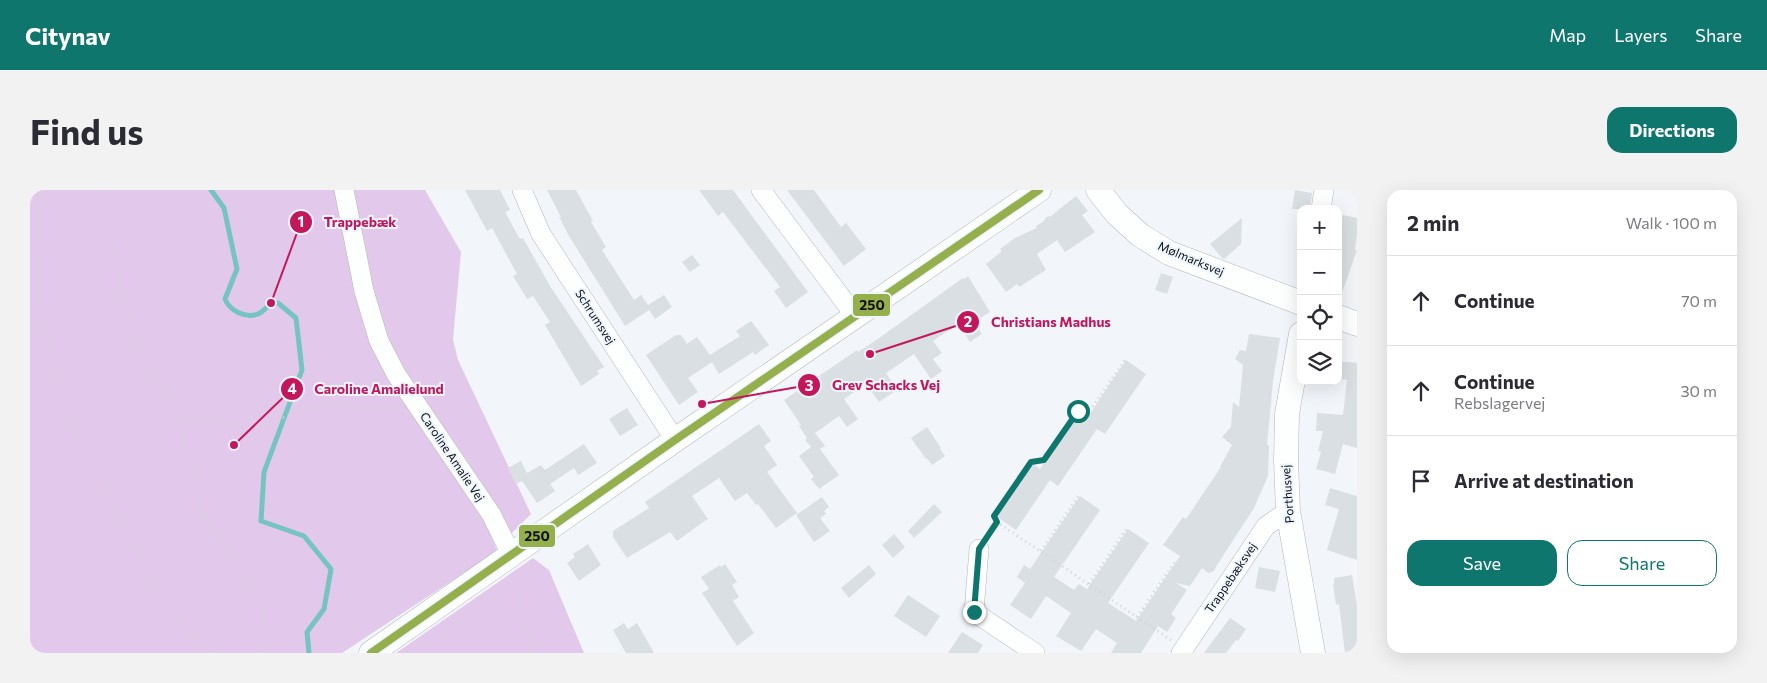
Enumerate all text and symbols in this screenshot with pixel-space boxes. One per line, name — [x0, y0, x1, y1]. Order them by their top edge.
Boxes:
text: Citynav — [25, 21, 111, 50]
text: Map — [1549, 24, 1586, 46]
text: Layers — [1614, 24, 1667, 46]
text: Share — [1695, 24, 1742, 46]
button: Directions — [1607, 107, 1737, 153]
text: Find us — [30, 109, 144, 152]
map controls — [1297, 205, 1342, 385]
button: + — [1297, 205, 1342, 250]
callout: Trappebæk — [288, 207, 406, 236]
text: 2 min — [1407, 210, 1459, 235]
text: 1 — [298, 212, 304, 230]
text: Trappebæk — [324, 213, 396, 230]
text: Walk · 100 m — [1626, 213, 1717, 232]
street label: Mølmarksvej — [1156, 238, 1227, 278]
button: − — [1297, 250, 1342, 295]
street label: Schrumsvej — [573, 286, 619, 346]
icon: ahead — [1407, 287, 1435, 315]
text: Continue — [1454, 289, 1534, 312]
text: 70 m — [1681, 291, 1717, 310]
line badge: 250 — [852, 293, 891, 317]
button: locate — [1297, 295, 1342, 340]
text: 250 — [859, 296, 885, 313]
callout: Christians Madhus — [956, 307, 1121, 336]
text: 2 — [964, 312, 972, 330]
text: Christians Madhus — [991, 313, 1111, 330]
button: layers — [1297, 340, 1342, 385]
text: Continue — [1454, 370, 1534, 393]
callout: Grev Schacks Vej — [797, 371, 950, 400]
callout: Caroline Amalielund — [279, 375, 454, 404]
text: 3 — [805, 376, 814, 394]
text: Grev Schacks Vej — [832, 376, 940, 393]
icon: ahead — [1407, 377, 1435, 405]
text: 4 — [287, 379, 297, 397]
text: Caroline Amalielund — [314, 380, 444, 397]
text: 30 m — [1680, 381, 1717, 400]
text: Rebslagervej — [1454, 393, 1545, 412]
route start — [1067, 400, 1090, 423]
street label: Caroline Amalie Vej — [418, 409, 488, 504]
street label: Porthusvej — [1278, 464, 1296, 524]
icon: arrive — [1407, 467, 1435, 495]
text: Arrive at destination — [1454, 469, 1634, 492]
line badge: 250 — [518, 524, 556, 548]
text: 250 — [524, 527, 550, 544]
street label: Trappebæksvej — [1201, 539, 1259, 615]
button: Save — [1407, 540, 1557, 586]
button: Share — [1567, 540, 1717, 586]
route end — [963, 601, 986, 624]

